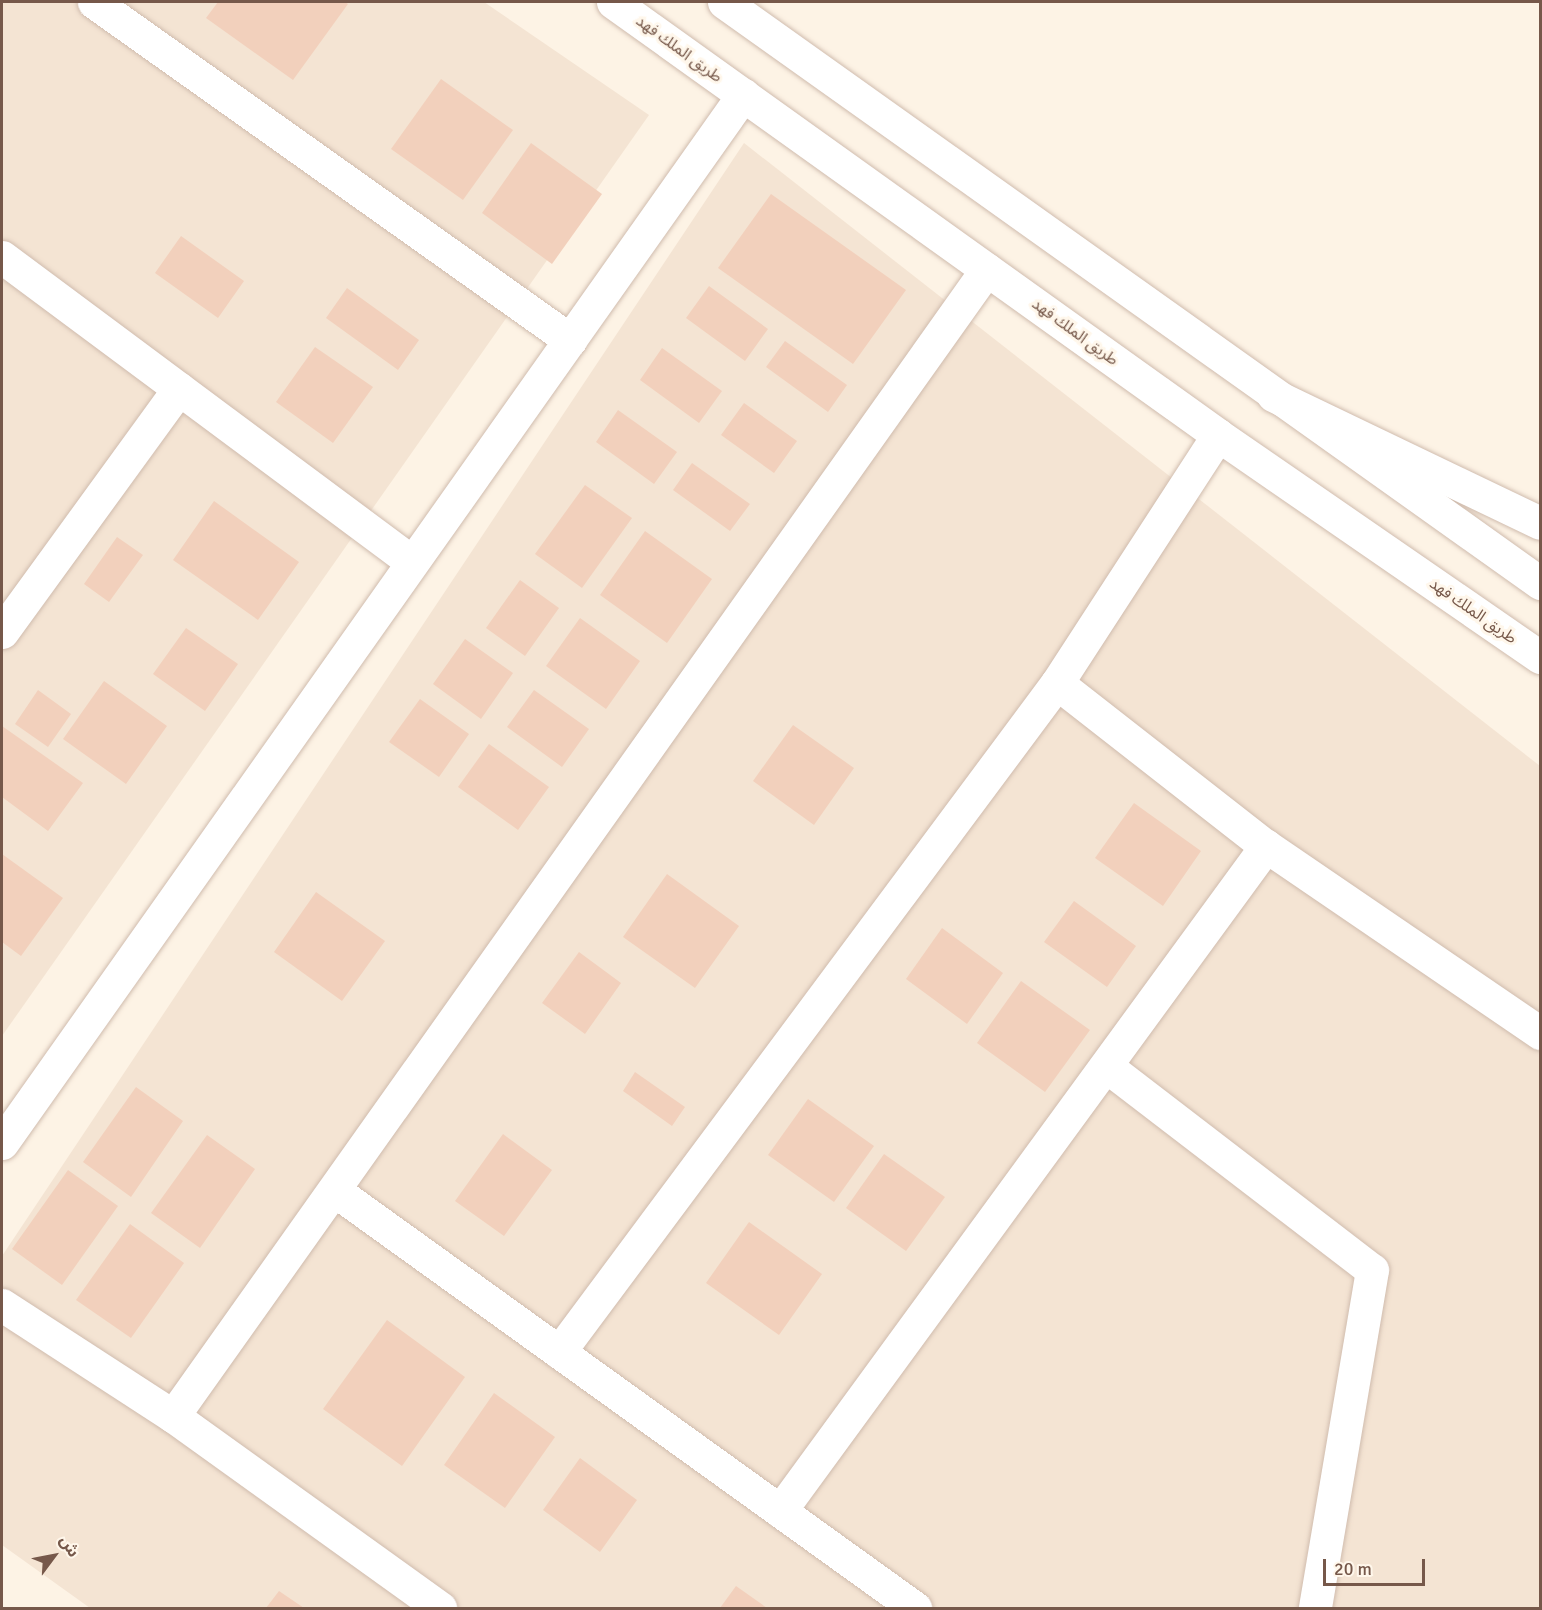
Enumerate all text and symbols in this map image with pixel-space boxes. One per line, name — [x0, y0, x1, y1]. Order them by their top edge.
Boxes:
street label: طريق الملك فهد — [632, 11, 726, 87]
street label: طريق الملك فهد — [1028, 294, 1122, 370]
street label: طريق الملك فهد — [1426, 574, 1520, 648]
north arrow — [24, 1526, 84, 1586]
text: ش — [55, 1532, 84, 1561]
scale bar — [1326, 1547, 1428, 1585]
text: 20 m — [1334, 1558, 1372, 1580]

